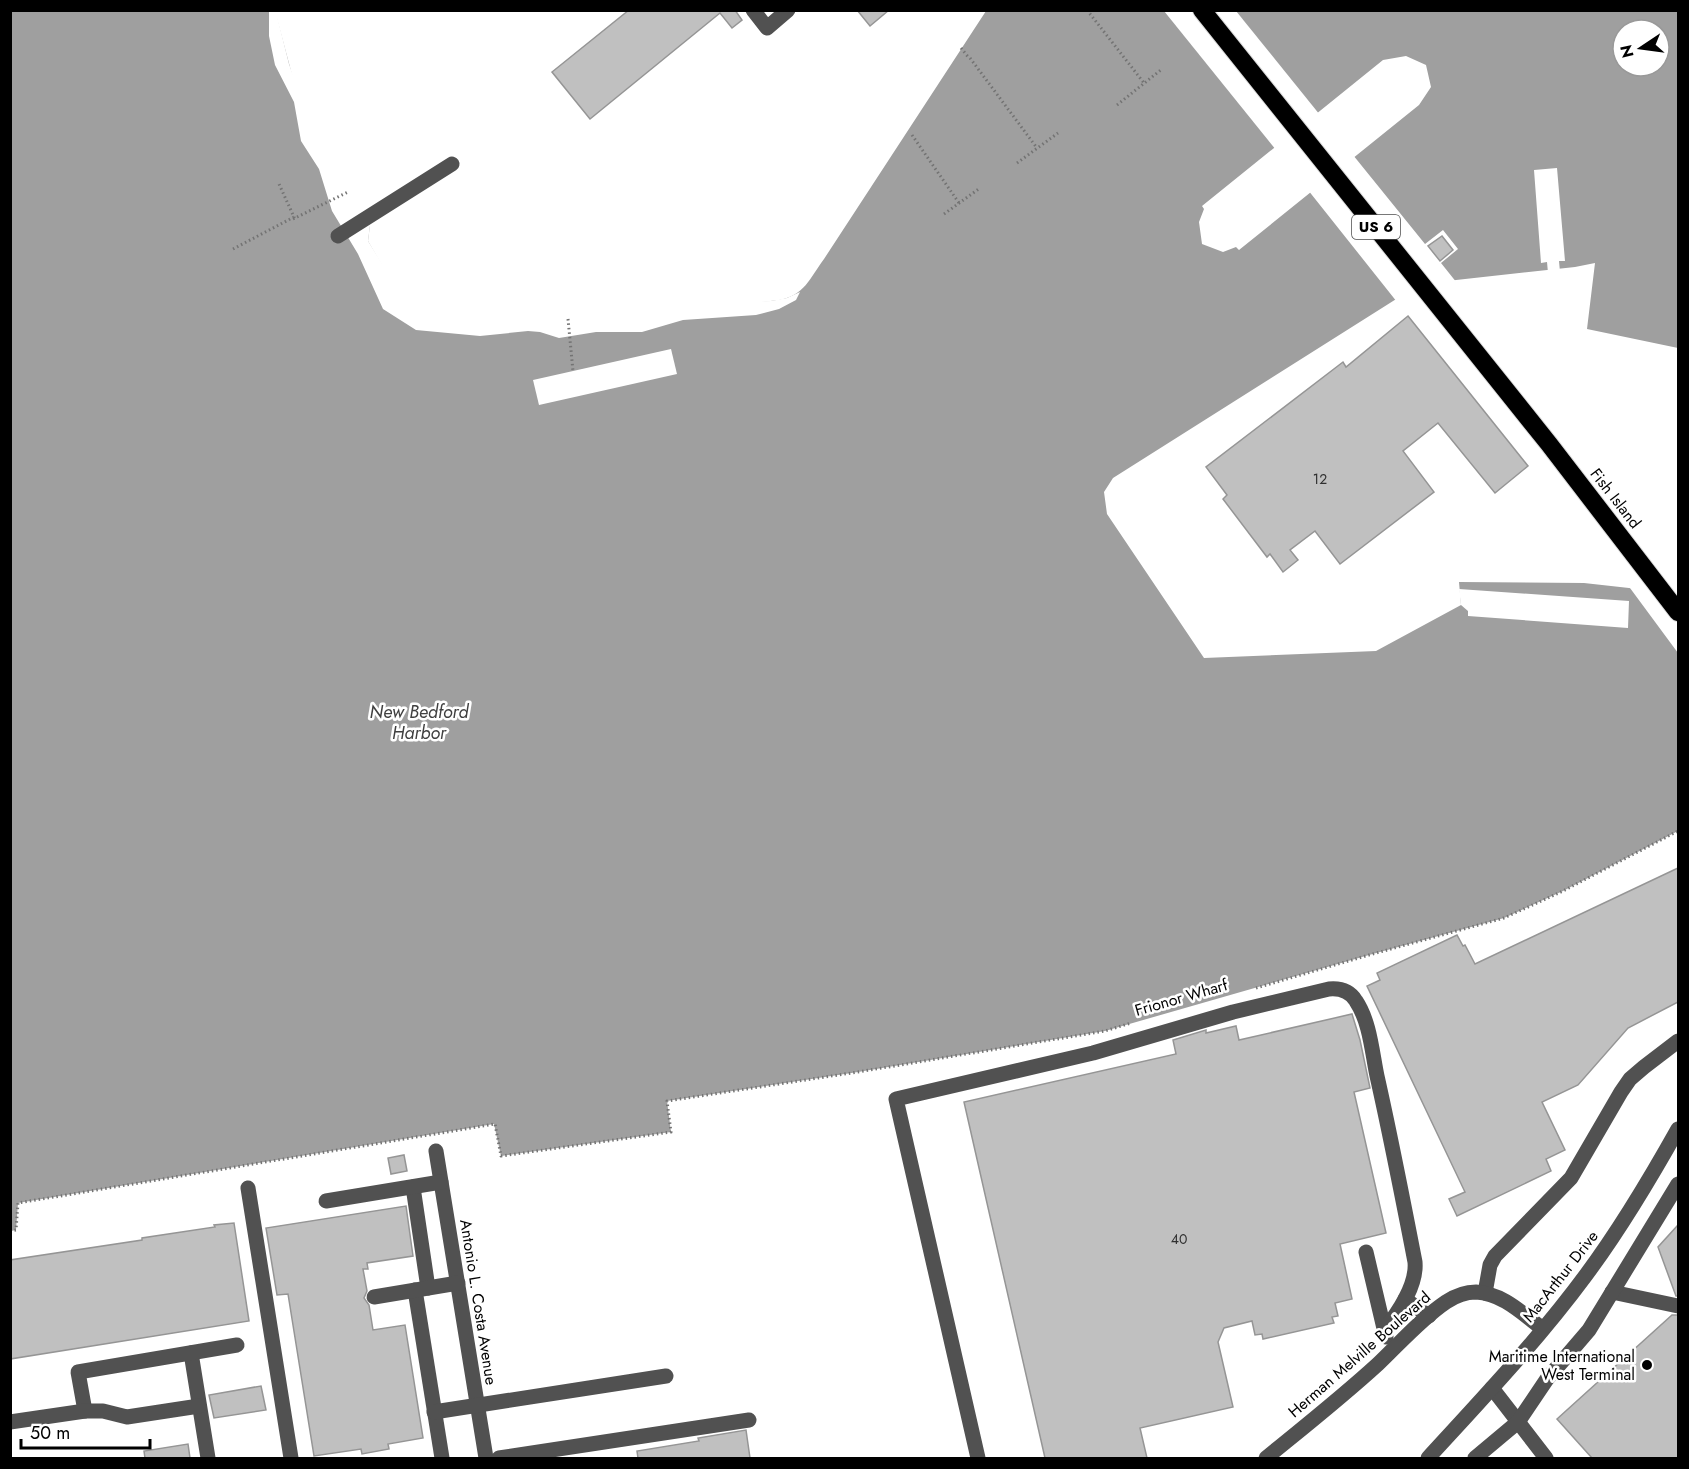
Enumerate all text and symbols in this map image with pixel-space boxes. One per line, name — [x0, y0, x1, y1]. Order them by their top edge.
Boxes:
north arrow — [1611, 18, 1671, 78]
text: N — [1614, 42, 1640, 60]
road number: US 6 — [1352, 215, 1400, 239]
street label: Fish Island — [1585, 463, 1647, 533]
house number: 12 — [1313, 469, 1327, 489]
water label: New Bedford Harbor — [370, 699, 469, 746]
street label: Frionor Wharf — [1132, 973, 1231, 1022]
street label: Antonio L. Costa Avenue — [454, 1218, 503, 1386]
street label: MacArthur Drive — [1517, 1226, 1604, 1327]
house number: 40 — [1171, 1229, 1187, 1249]
street label: Herman Melville Boulevard — [1283, 1286, 1436, 1423]
place label: Maritime International West Terminal — [1489, 1345, 1635, 1386]
marker: Maritime International West Terminal — [1640, 1358, 1654, 1372]
scale bar — [21, 1412, 150, 1450]
text: 50 m — [30, 1420, 70, 1446]

